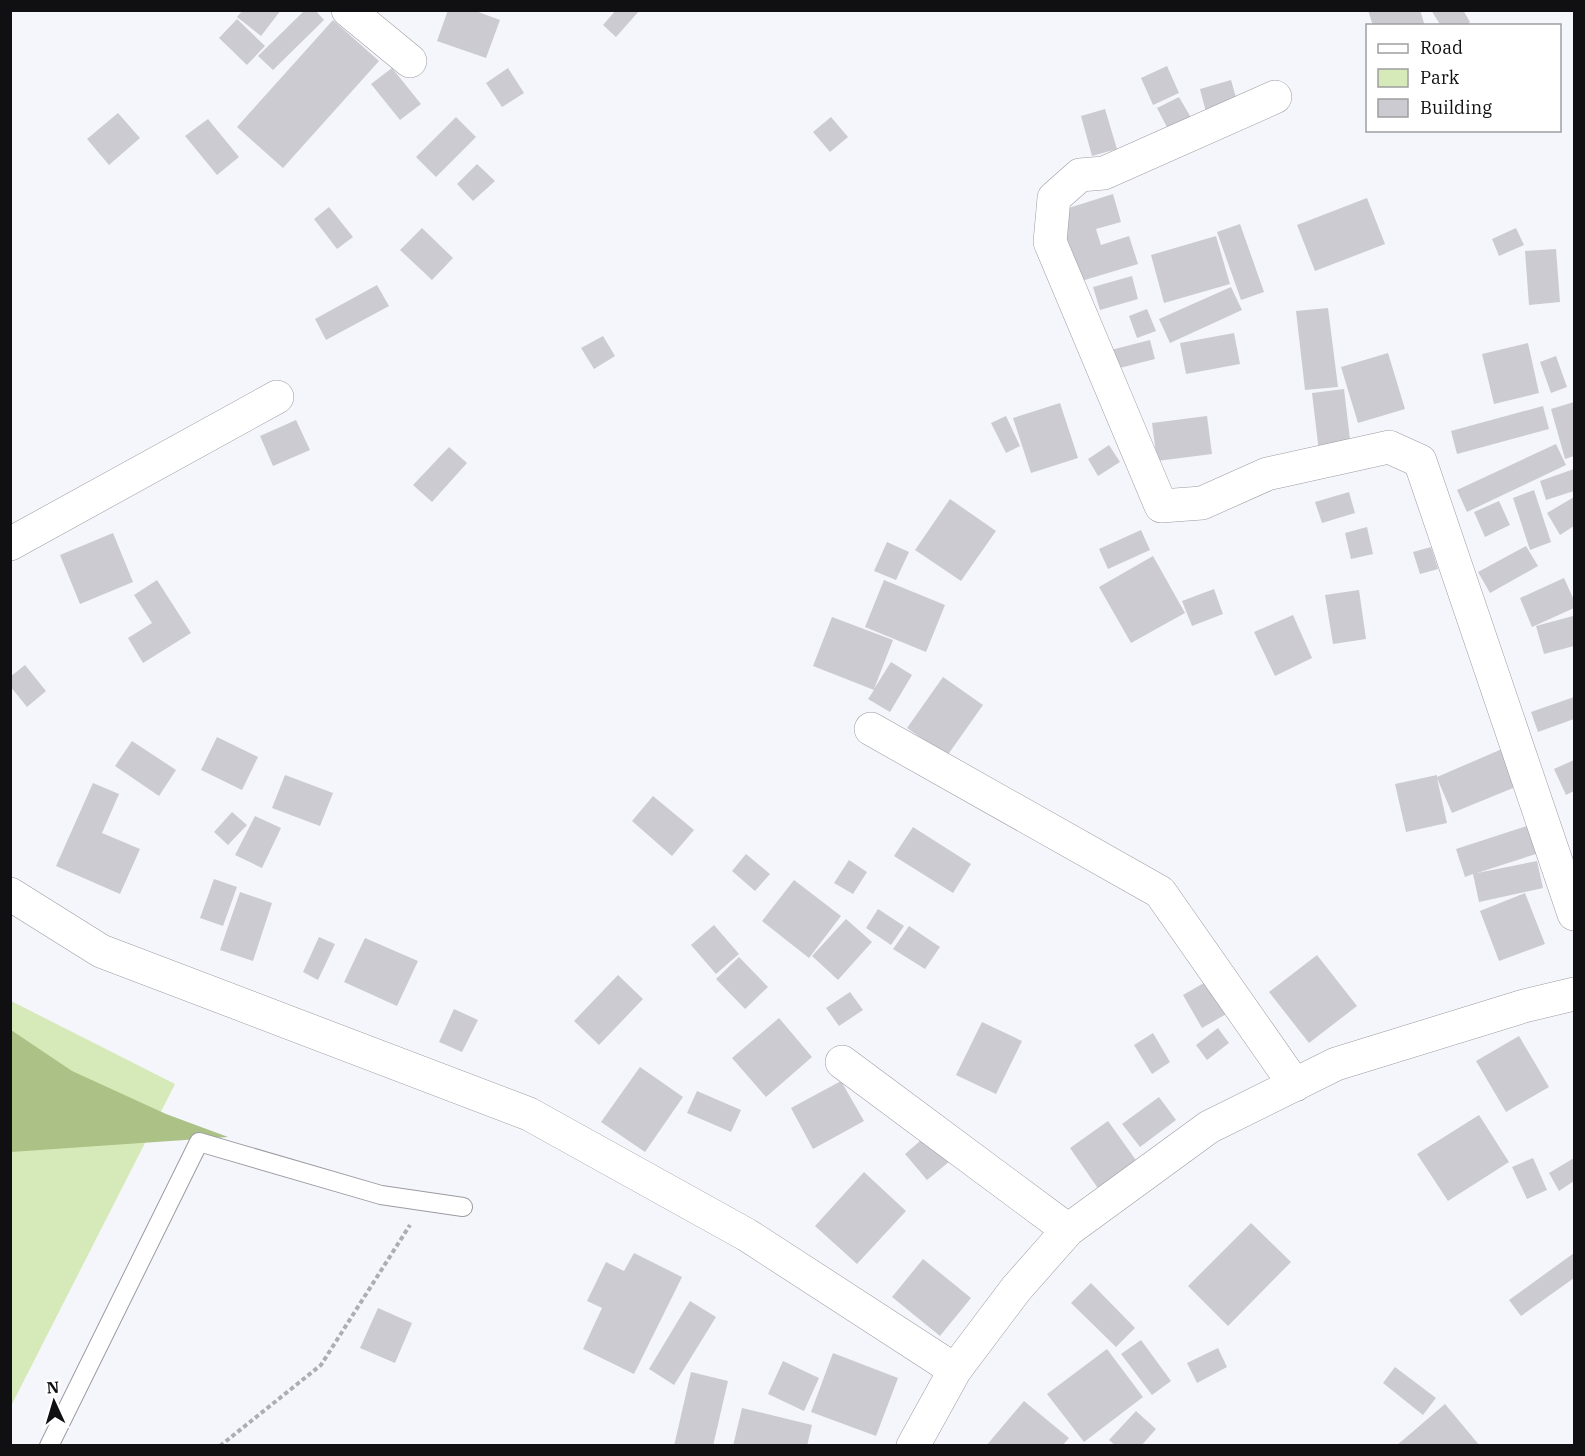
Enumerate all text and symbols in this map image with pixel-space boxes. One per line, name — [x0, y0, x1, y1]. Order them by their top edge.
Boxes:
legend — [1366, 24, 1561, 132]
text: Road — [1420, 36, 1463, 59]
text: Park — [1420, 66, 1460, 89]
text: Building — [1420, 96, 1492, 119]
north arrow — [24, 1372, 84, 1432]
text: N — [46, 1377, 60, 1397]

